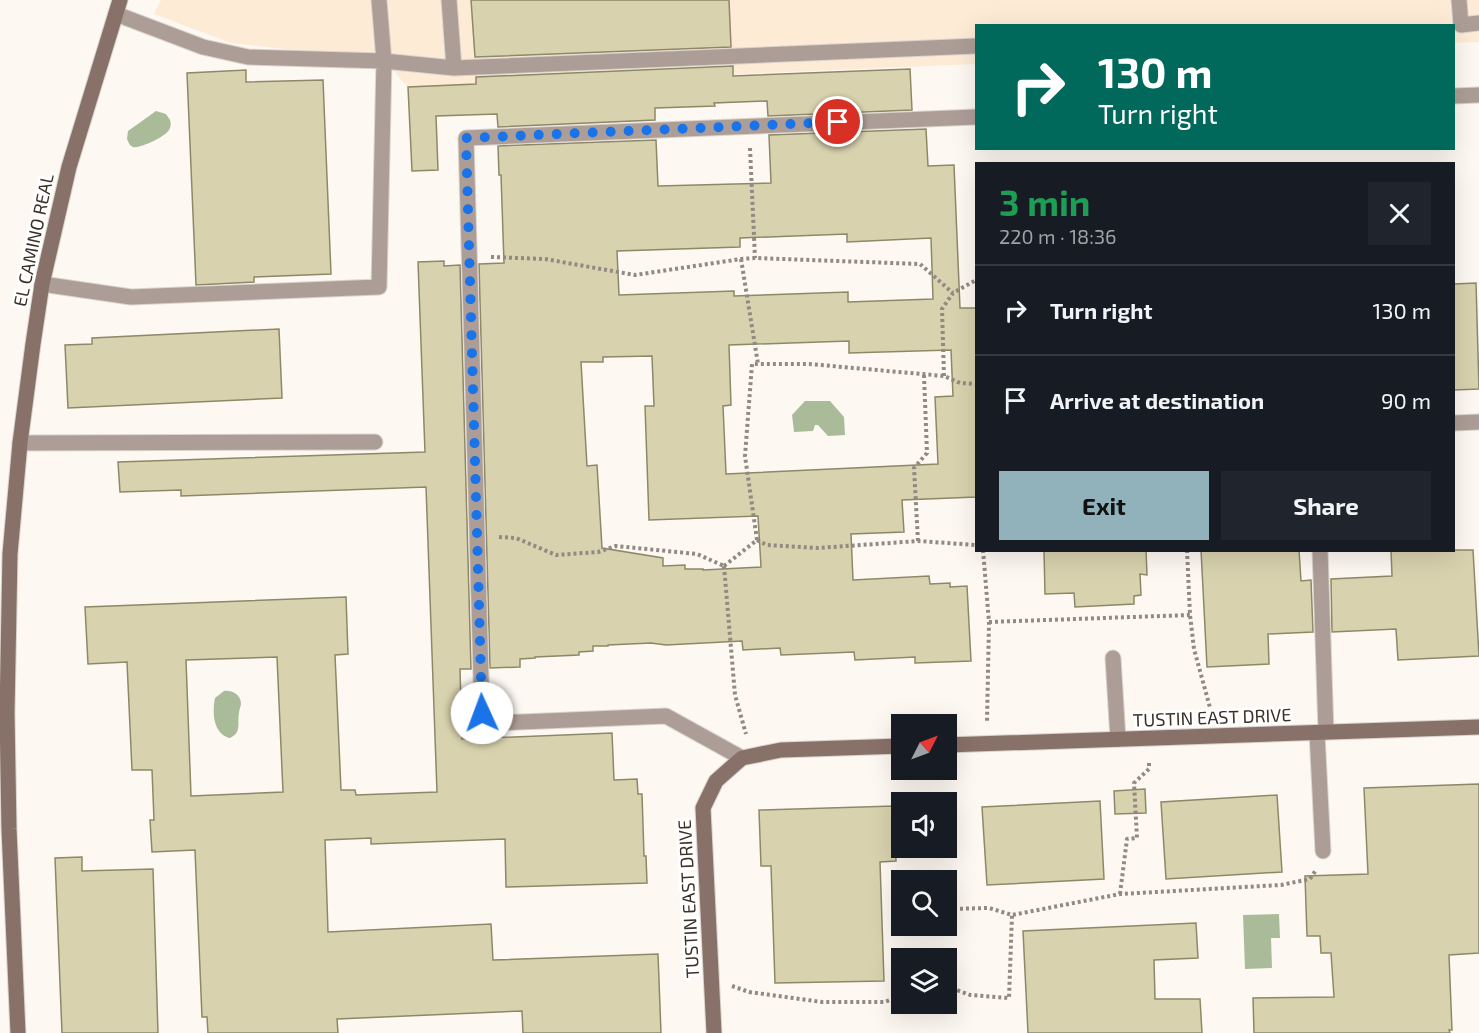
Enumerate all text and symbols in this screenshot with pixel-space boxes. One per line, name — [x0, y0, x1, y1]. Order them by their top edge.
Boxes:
text: 130 m — [1098, 46, 1213, 96]
icon: right — [999, 48, 1077, 126]
pin — [812, 96, 863, 147]
text: Turn right — [1098, 97, 1218, 129]
icon: arrive — [821, 105, 854, 138]
street label: EL CAMINO REAL — [8, 172, 58, 308]
text: 3 min — [999, 180, 1090, 223]
button: close — [1368, 182, 1431, 245]
text: 220 m · 18:36 — [999, 224, 1117, 248]
icon: right — [999, 294, 1032, 327]
text: Turn right — [1050, 297, 1152, 323]
text: 130 m — [1373, 297, 1431, 323]
icon: arrive — [999, 384, 1032, 417]
text: Arrive at destination — [1050, 387, 1264, 413]
text: 90 m — [1381, 387, 1431, 413]
button: Exit — [999, 471, 1209, 540]
button: Share — [1221, 471, 1431, 540]
position arrow — [450, 681, 514, 745]
street label: TUSTIN EAST DRIVE — [1132, 703, 1292, 731]
north arrow — [891, 714, 957, 780]
map controls — [891, 714, 957, 1014]
button: sound — [891, 792, 957, 858]
street label: TUSTIN EAST DRIVE — [673, 819, 703, 979]
button: search — [891, 870, 957, 936]
button: layers — [891, 948, 957, 1014]

